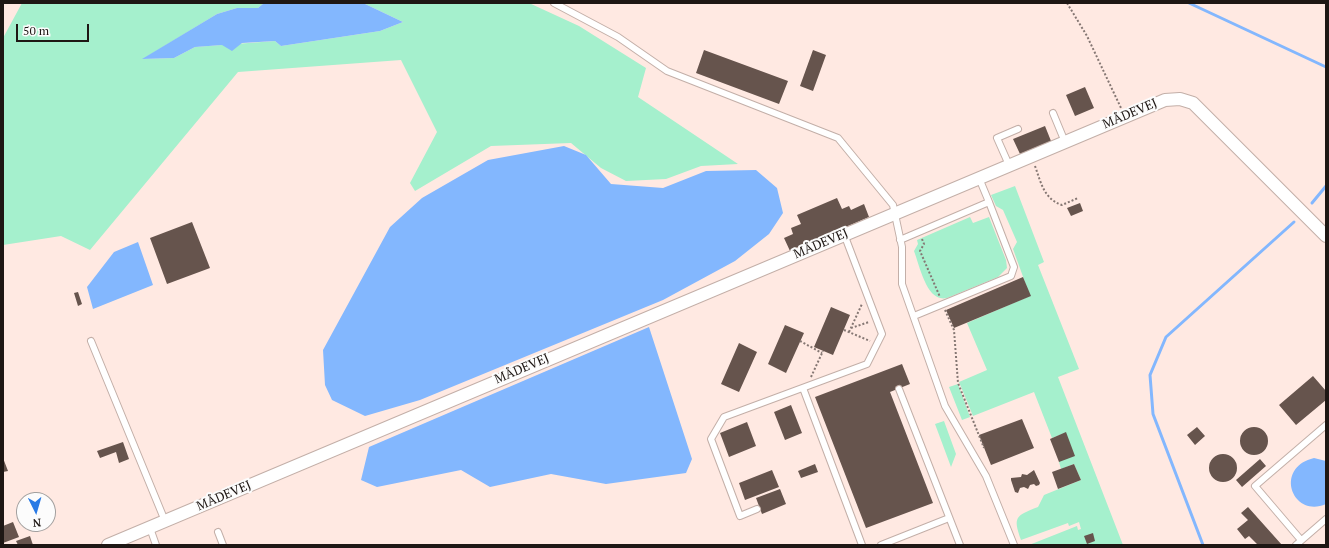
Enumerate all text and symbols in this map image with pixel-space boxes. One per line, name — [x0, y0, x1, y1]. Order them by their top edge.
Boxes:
scale bar — [18, 16, 91, 42]
text: 50 m — [23, 23, 49, 38]
street label: MÅDEVEJ — [1100, 96, 1160, 132]
street label: MÅDEVEJ — [791, 226, 851, 262]
street label: MÅDEVEJ — [492, 351, 552, 387]
street label: MÅDEVEJ — [194, 478, 254, 514]
north arrow — [16, 492, 56, 532]
text: N — [32, 516, 42, 530]

